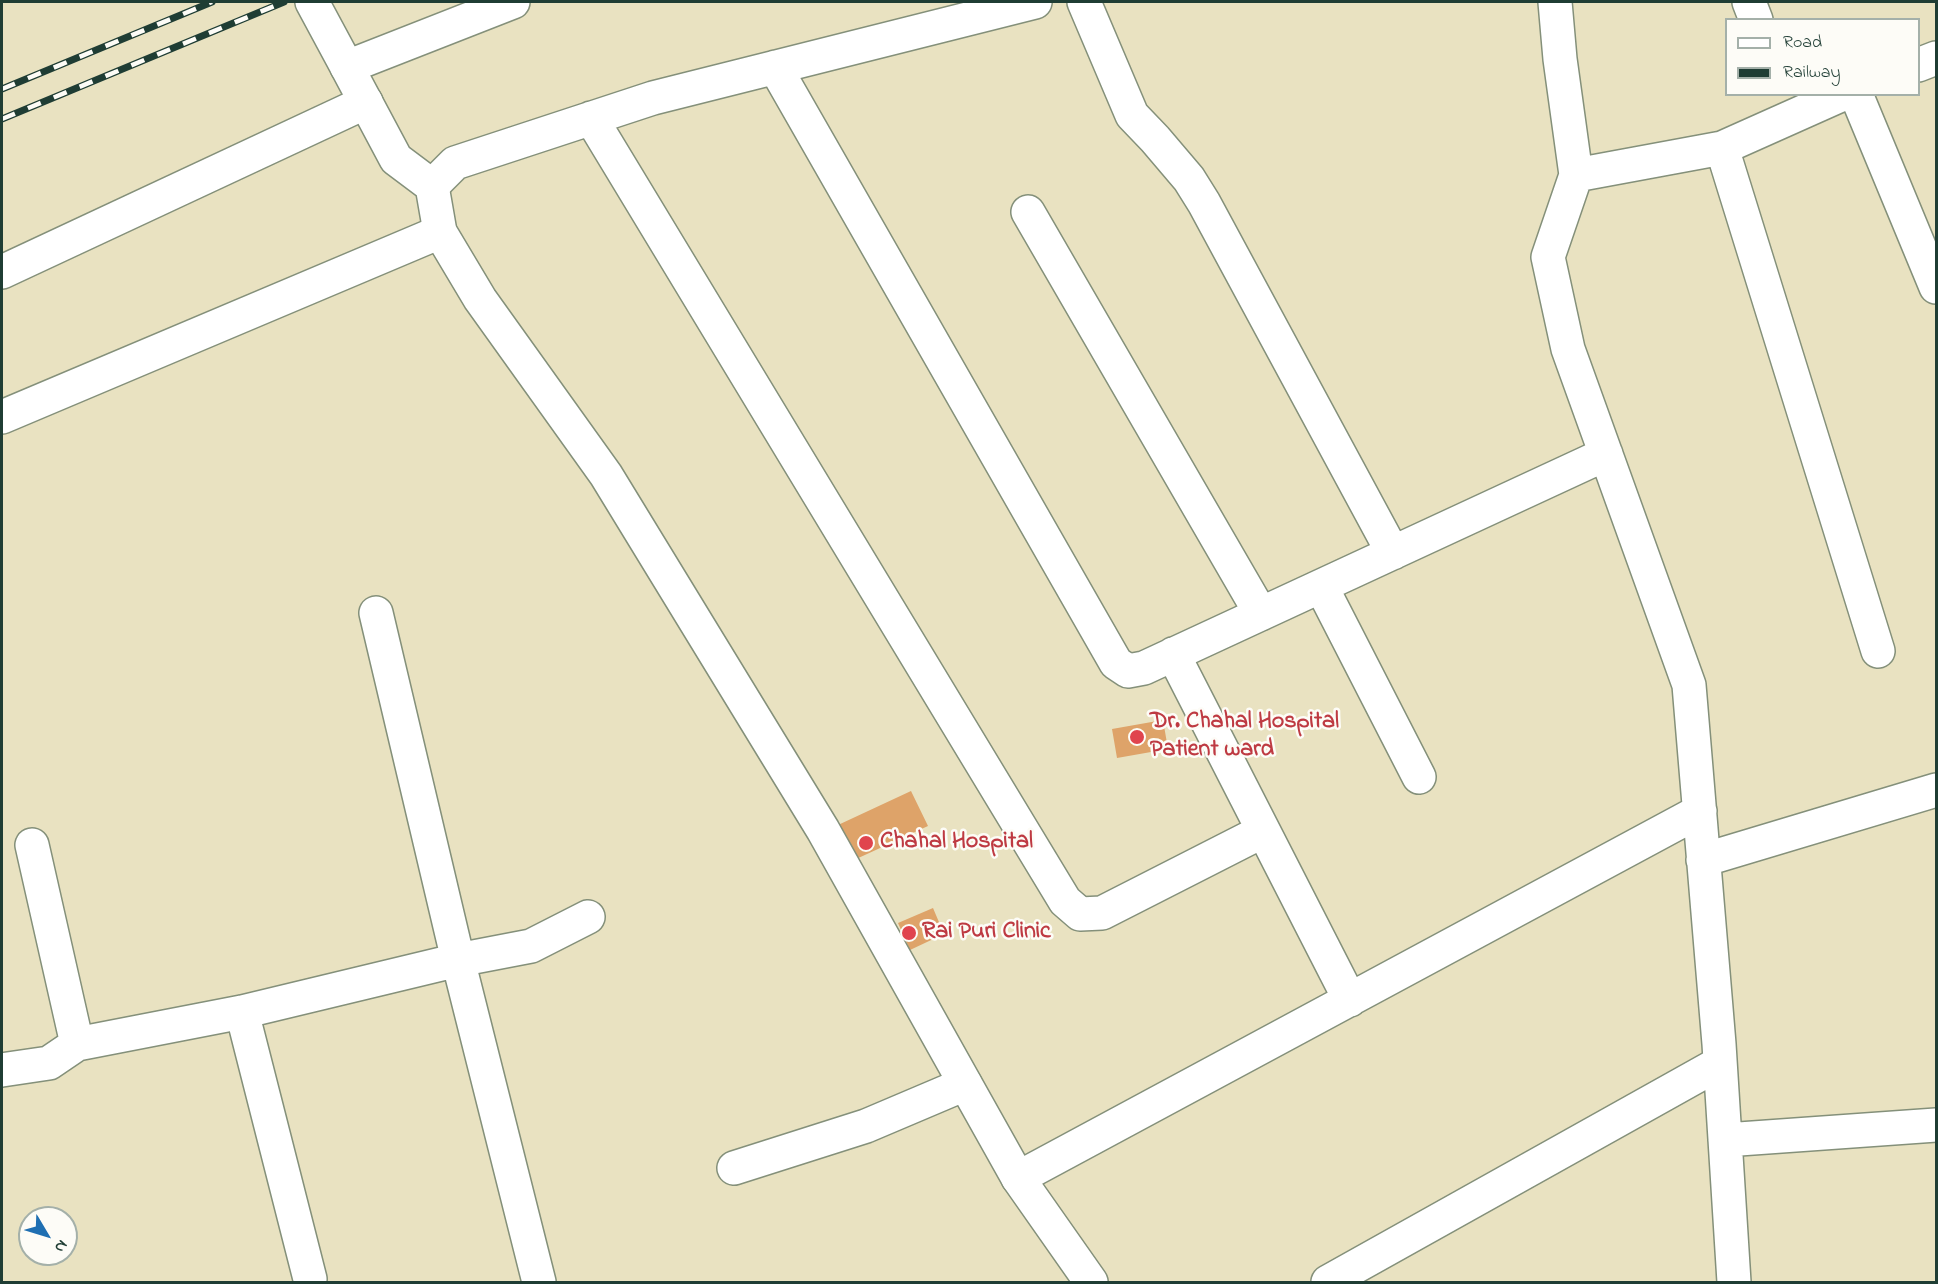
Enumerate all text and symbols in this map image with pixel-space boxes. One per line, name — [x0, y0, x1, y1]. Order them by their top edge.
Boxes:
legend — [1725, 18, 1920, 96]
text: Road — [1783, 30, 1822, 56]
text: Railway — [1783, 60, 1840, 86]
place label: Dr. Chahal Hospital Patient ward — [1150, 709, 1339, 765]
marker: Dr. Chahal Hospital Patient ward — [1128, 728, 1146, 746]
place label: Chahal Hospital — [880, 829, 1033, 857]
marker: Chahal Hospital — [857, 834, 875, 852]
place label: Rai Puri Clinic — [922, 919, 1051, 947]
marker: Rai Puri Clinic — [900, 924, 918, 942]
north arrow — [18, 1206, 78, 1266]
text: N — [48, 1234, 73, 1257]

